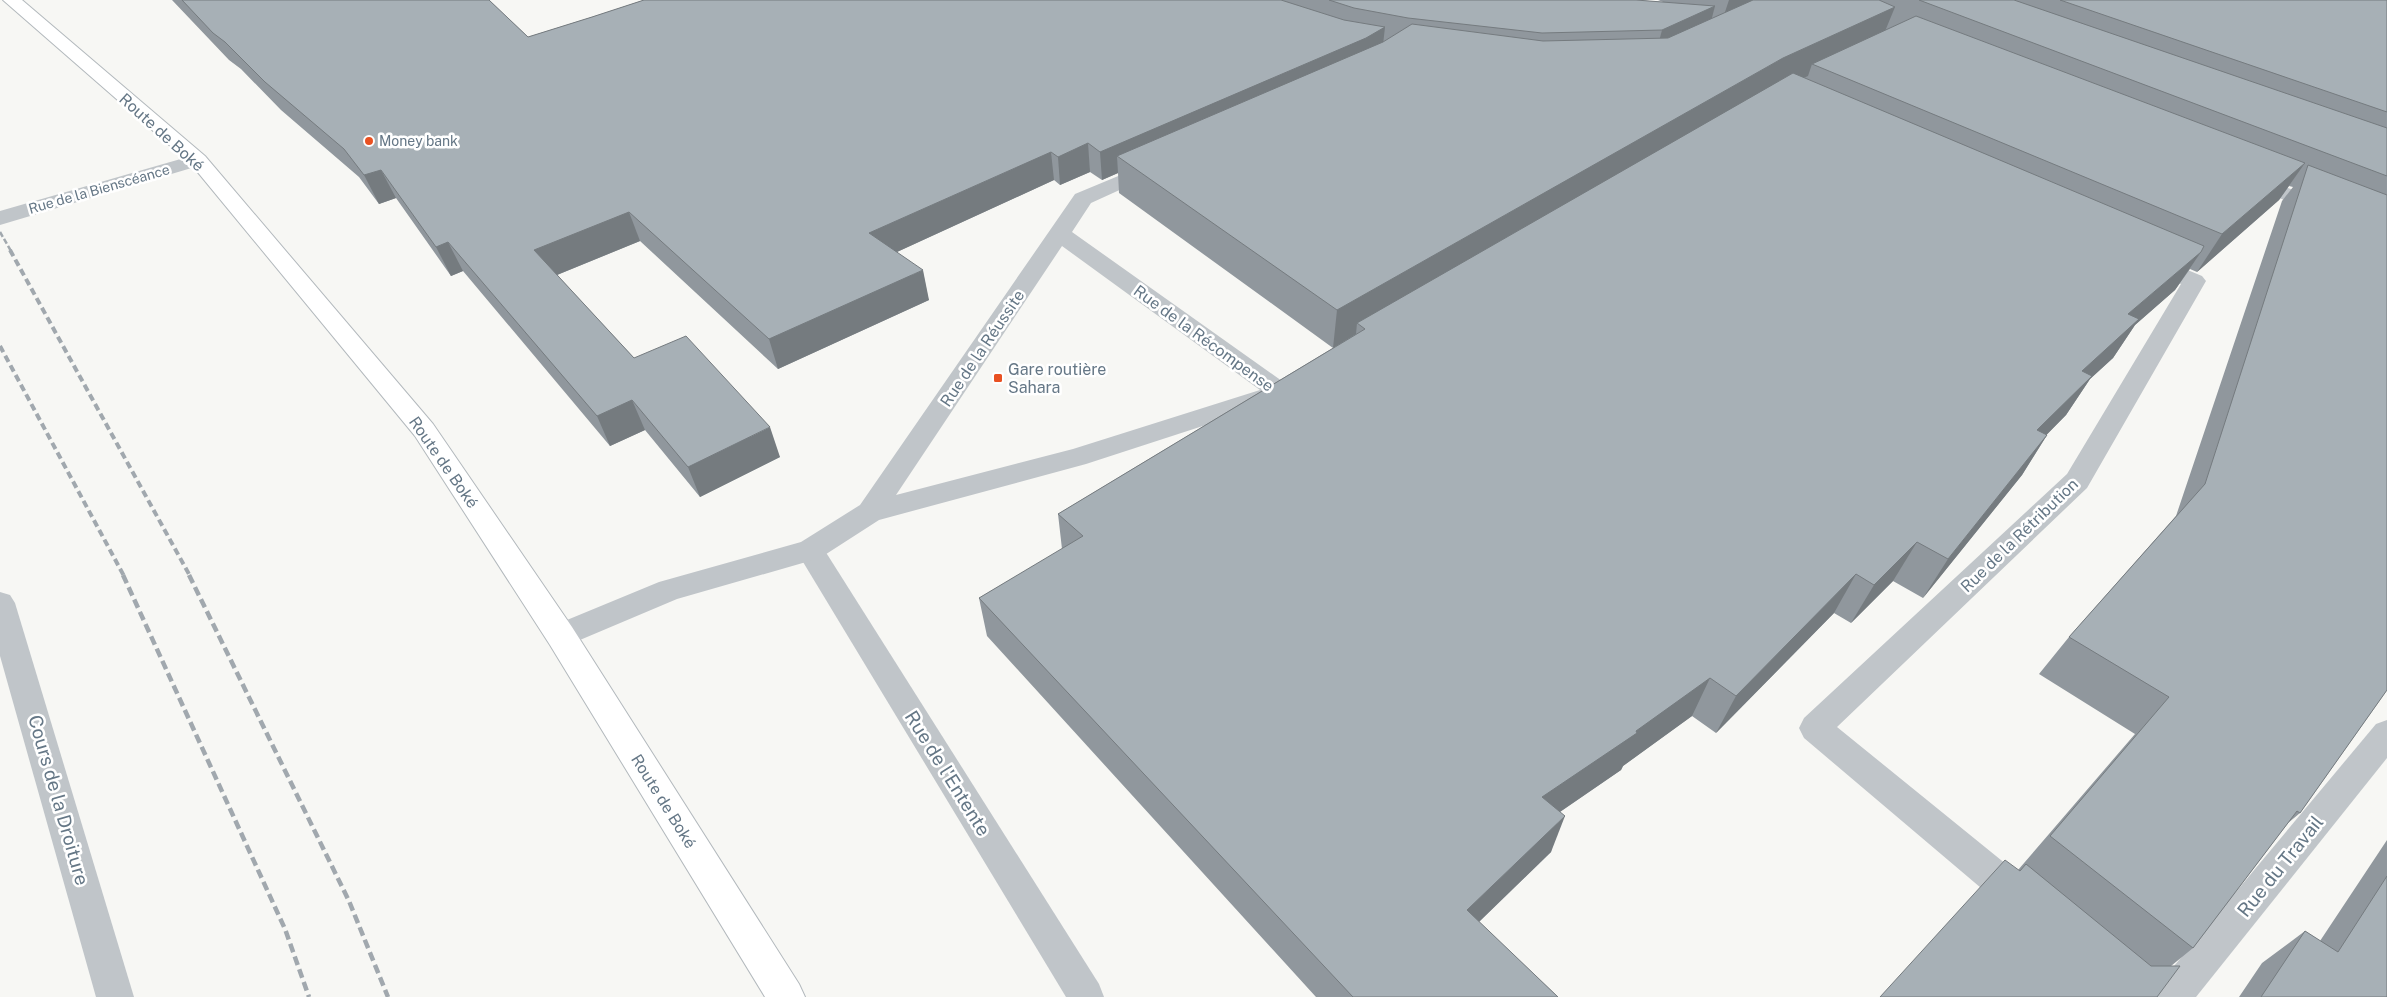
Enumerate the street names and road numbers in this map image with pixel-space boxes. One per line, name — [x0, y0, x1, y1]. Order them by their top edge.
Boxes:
street label: Route de Boké — [115, 89, 208, 175]
street label: Rue de la Bienscéance — [27, 161, 171, 217]
street label: Rue de la Récompense — [1130, 281, 1277, 396]
street label: Rue de la Réussite — [936, 286, 1028, 410]
street label: Route de Boké — [405, 413, 482, 512]
street label: Rue de la Rétribution — [1957, 474, 2082, 596]
street label: Rue de l'Entente — [901, 706, 995, 840]
street label: Cours de la Droiture — [24, 712, 94, 888]
street label: Route de Boké — [627, 751, 700, 852]
street label: Rue du Travail — [2232, 811, 2328, 921]

